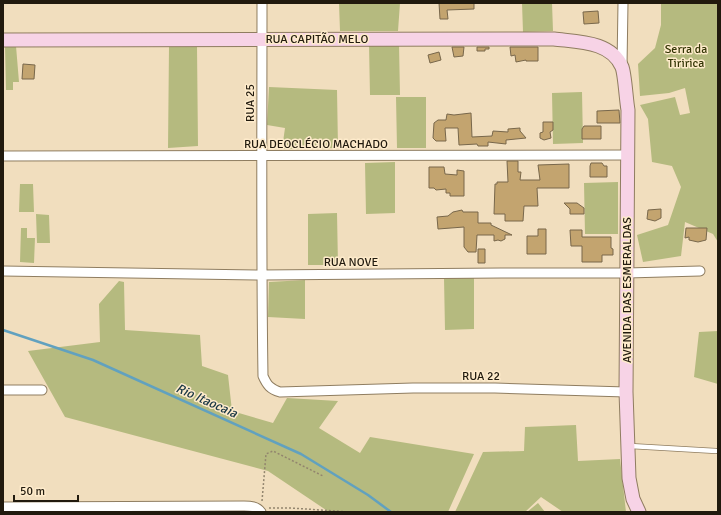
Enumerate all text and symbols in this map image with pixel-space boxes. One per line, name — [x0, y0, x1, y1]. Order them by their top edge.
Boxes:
street label: RUA CAPITÃO MELO — [266, 32, 369, 47]
park label: Serra da Tiririca — [665, 42, 707, 71]
street label: RUA 25 — [243, 84, 258, 122]
street label: RUA DEOCLÉCIO MACHADO — [244, 137, 388, 152]
street label: AVENIDA DAS ESMERALDAS — [620, 217, 635, 363]
street label: RUA NOVE — [324, 255, 378, 270]
street label: RUA 22 — [462, 369, 500, 384]
water label: Rio Itaocaia — [173, 380, 240, 422]
scale bar — [14, 477, 78, 503]
text: 50 m — [20, 484, 45, 499]

